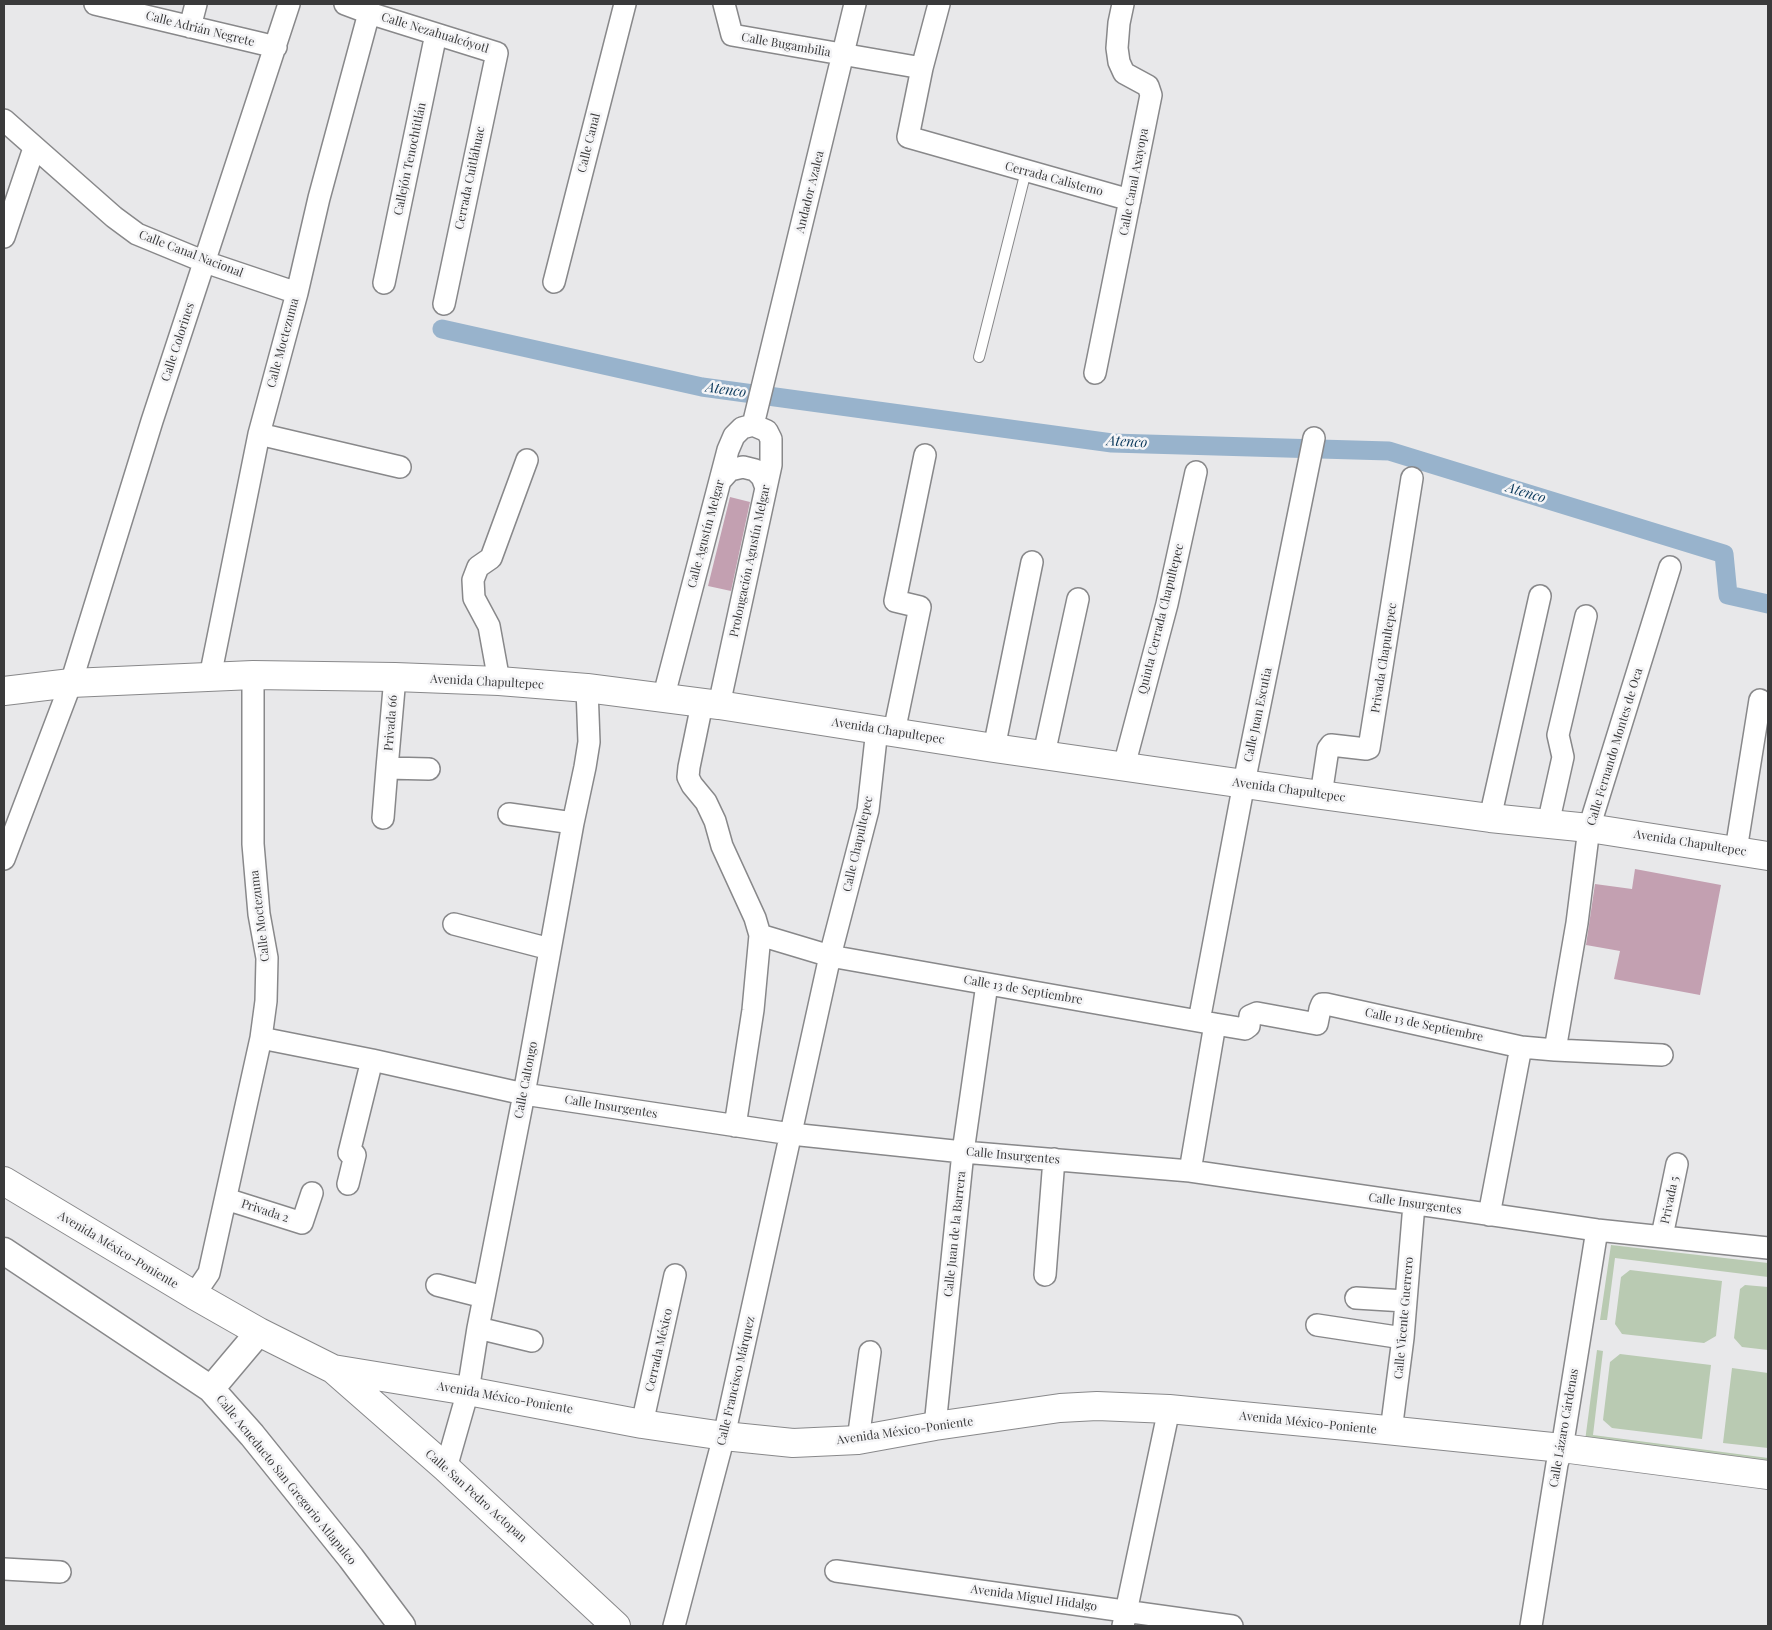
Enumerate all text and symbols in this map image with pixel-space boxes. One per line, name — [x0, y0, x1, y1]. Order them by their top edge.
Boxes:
street label: Calle Adrián Negrete — [144, 9, 256, 49]
street label: Calle Nezahualcóyotl — [379, 10, 491, 56]
street label: Calle Bugambilia — [740, 30, 832, 60]
street label: Callejón Tenochtitlán — [391, 101, 429, 217]
street label: Calle Canal — [575, 112, 603, 174]
street label: Cerrada Cuitláhuac — [452, 125, 488, 231]
street label: Calle Canal Axayopa — [1117, 127, 1151, 237]
street label: Andador Azalea — [793, 149, 827, 235]
street label: Cerrada Calistemo — [1003, 159, 1105, 199]
street label: Calle Canal Nacional — [137, 227, 245, 281]
street label: Calle Moctezuma — [264, 297, 302, 389]
street label: Calle Colorines — [158, 301, 198, 383]
water label: Atenco — [705, 379, 747, 401]
water label: Atenco — [1106, 433, 1148, 451]
street label: Calle Agustín Melgar — [685, 478, 727, 590]
water label: Atenco — [1504, 479, 1548, 507]
street label: Prolongación Agustín Melgar — [727, 484, 773, 638]
street label: Quinta Cerrada Chapultepec — [1135, 542, 1187, 696]
street label: Privada Chapultepec — [1368, 602, 1400, 714]
street label: Calle Fernando Montes de Oca — [1584, 666, 1646, 828]
street label: Calle Juan Escutia — [1241, 667, 1275, 763]
street label: Avenida Chapultepec — [430, 672, 544, 692]
street label: Privada 66 — [381, 694, 401, 752]
street label: Avenida Chapultepec — [831, 715, 945, 747]
street label: Avenida Chapultepec — [1232, 775, 1346, 805]
street label: Calle Chapultepec — [840, 795, 876, 893]
street label: Avenida Chapultepec — [1633, 827, 1747, 859]
street label: Calle Moctezuma — [247, 869, 273, 963]
street label: Calle 13 de Septiembre — [962, 972, 1084, 1008]
street label: Calle 13 de Septiembre — [1363, 1005, 1485, 1045]
street label: Calle Caltongo — [511, 1040, 541, 1120]
street label: Calle Insurgentes — [563, 1093, 659, 1121]
street label: Calle Insurgentes — [966, 1145, 1060, 1167]
street label: Calle Juan de la Barrera — [941, 1170, 969, 1298]
street label: Privada 5 — [1658, 1175, 1682, 1225]
street label: Calle Insurgentes — [1367, 1190, 1463, 1218]
street label: Privada 2 — [239, 1197, 291, 1225]
street label: Avenida México-Poniente — [55, 1208, 181, 1292]
street label: Calle Vicente Guerrero — [1391, 1256, 1417, 1380]
street label: Cerrada México — [642, 1307, 676, 1393]
street label: Calle Francisco Márquez — [714, 1315, 758, 1447]
street label: Calle Lázaro Cárdenas — [1546, 1368, 1582, 1488]
street label: Avenida México-Poniente — [436, 1379, 574, 1417]
street label: Calle Acueducto San Gregorio Atlapulco — [213, 1392, 359, 1568]
street label: Avenida México-Poniente — [1239, 1409, 1377, 1437]
street label: Avenida México-Poniente — [836, 1414, 974, 1448]
street label: Calle San Pedro Actopan — [422, 1447, 530, 1545]
street label: Avenida Miguel Hidalgo — [970, 1582, 1098, 1614]

